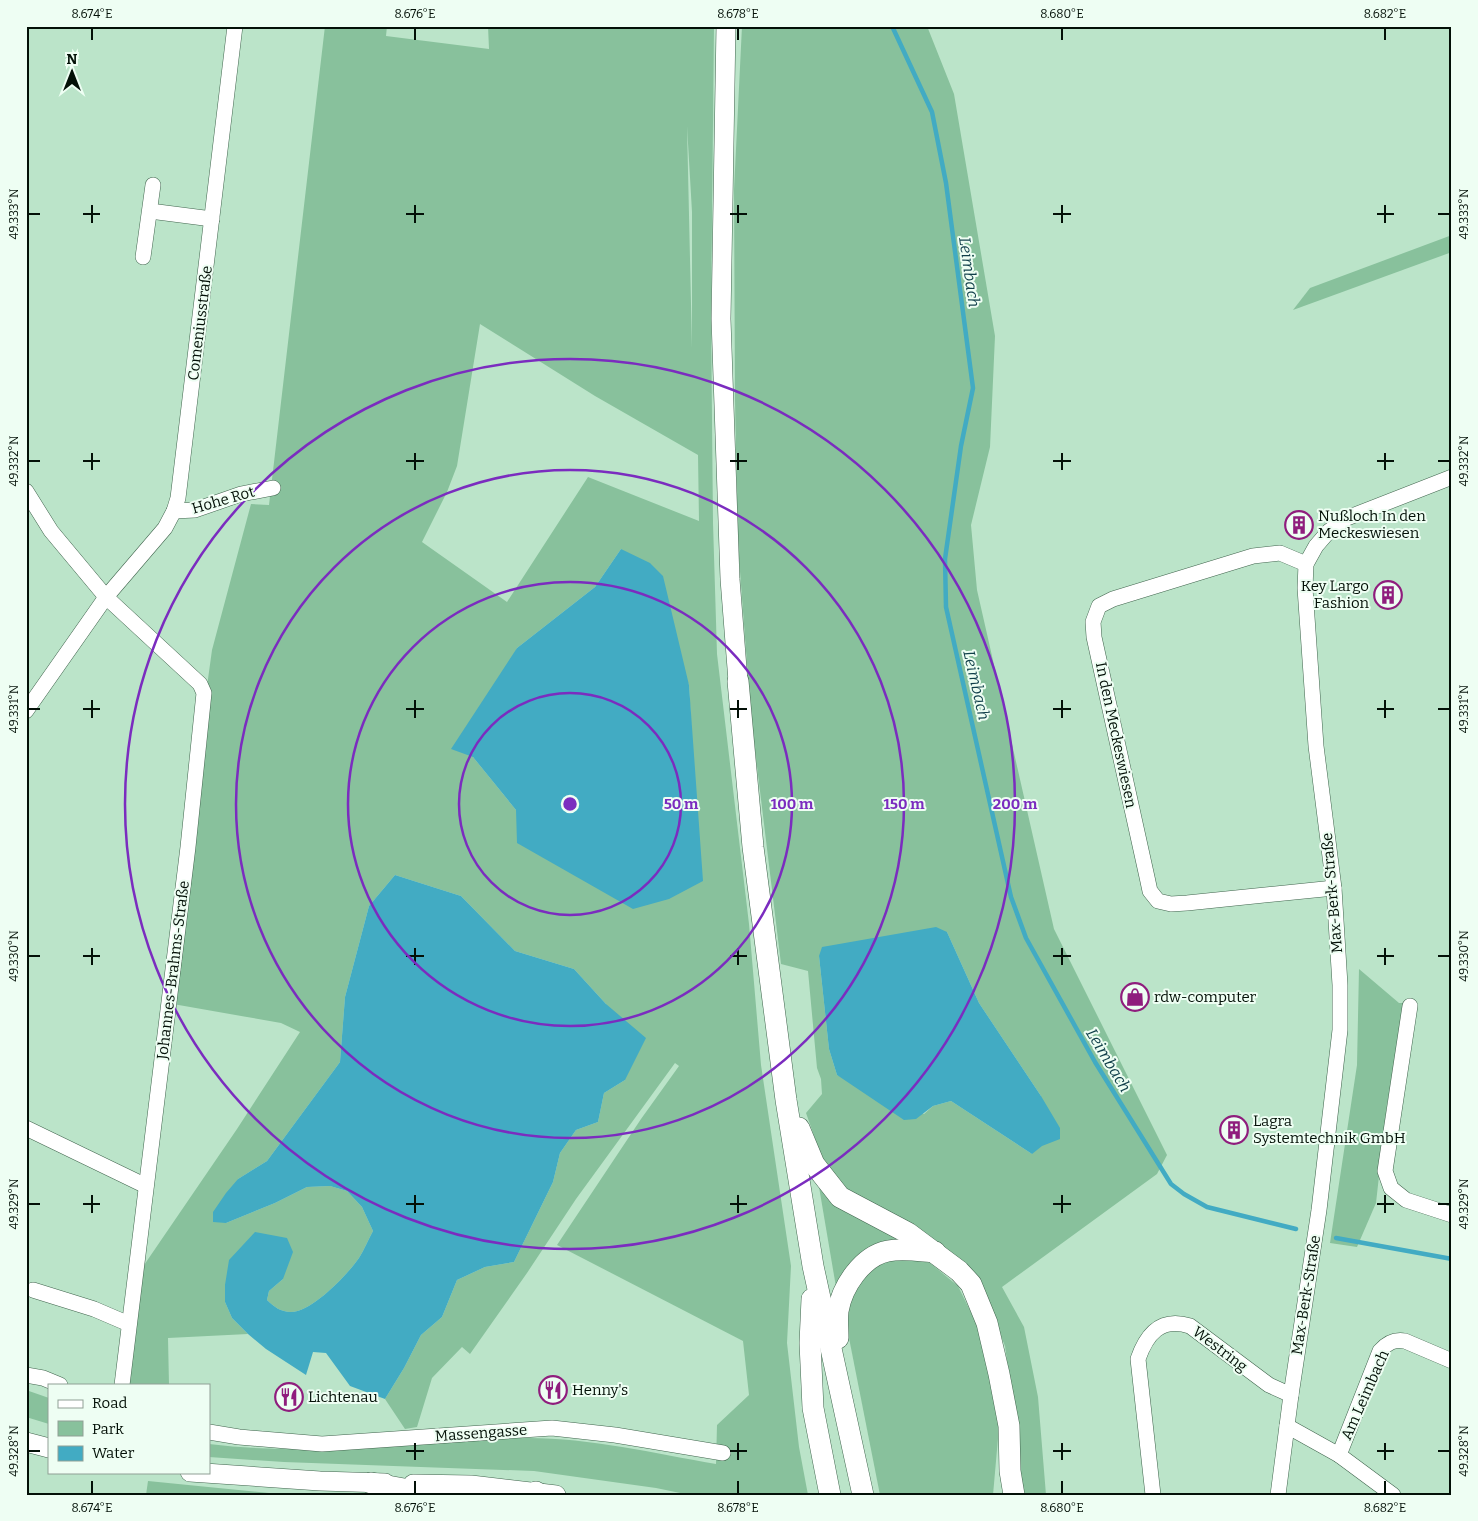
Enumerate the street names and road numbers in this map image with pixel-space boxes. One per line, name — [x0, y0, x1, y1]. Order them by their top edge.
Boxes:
street label: Comeniusstraße — [184, 265, 216, 381]
street label: Hohe Rot — [190, 482, 257, 518]
street label: In den Meckeswiesen — [1092, 660, 1140, 810]
street label: Max-Berk-Straße — [1318, 832, 1346, 954]
street label: Johannes-Brahms-Straße — [153, 880, 193, 1061]
street label: Max-Berk-Straße — [1288, 1234, 1324, 1356]
street label: Westring — [1189, 1323, 1251, 1375]
street label: Am Leimbach — [1337, 1347, 1393, 1443]
street label: Massengasse — [434, 1421, 528, 1445]

